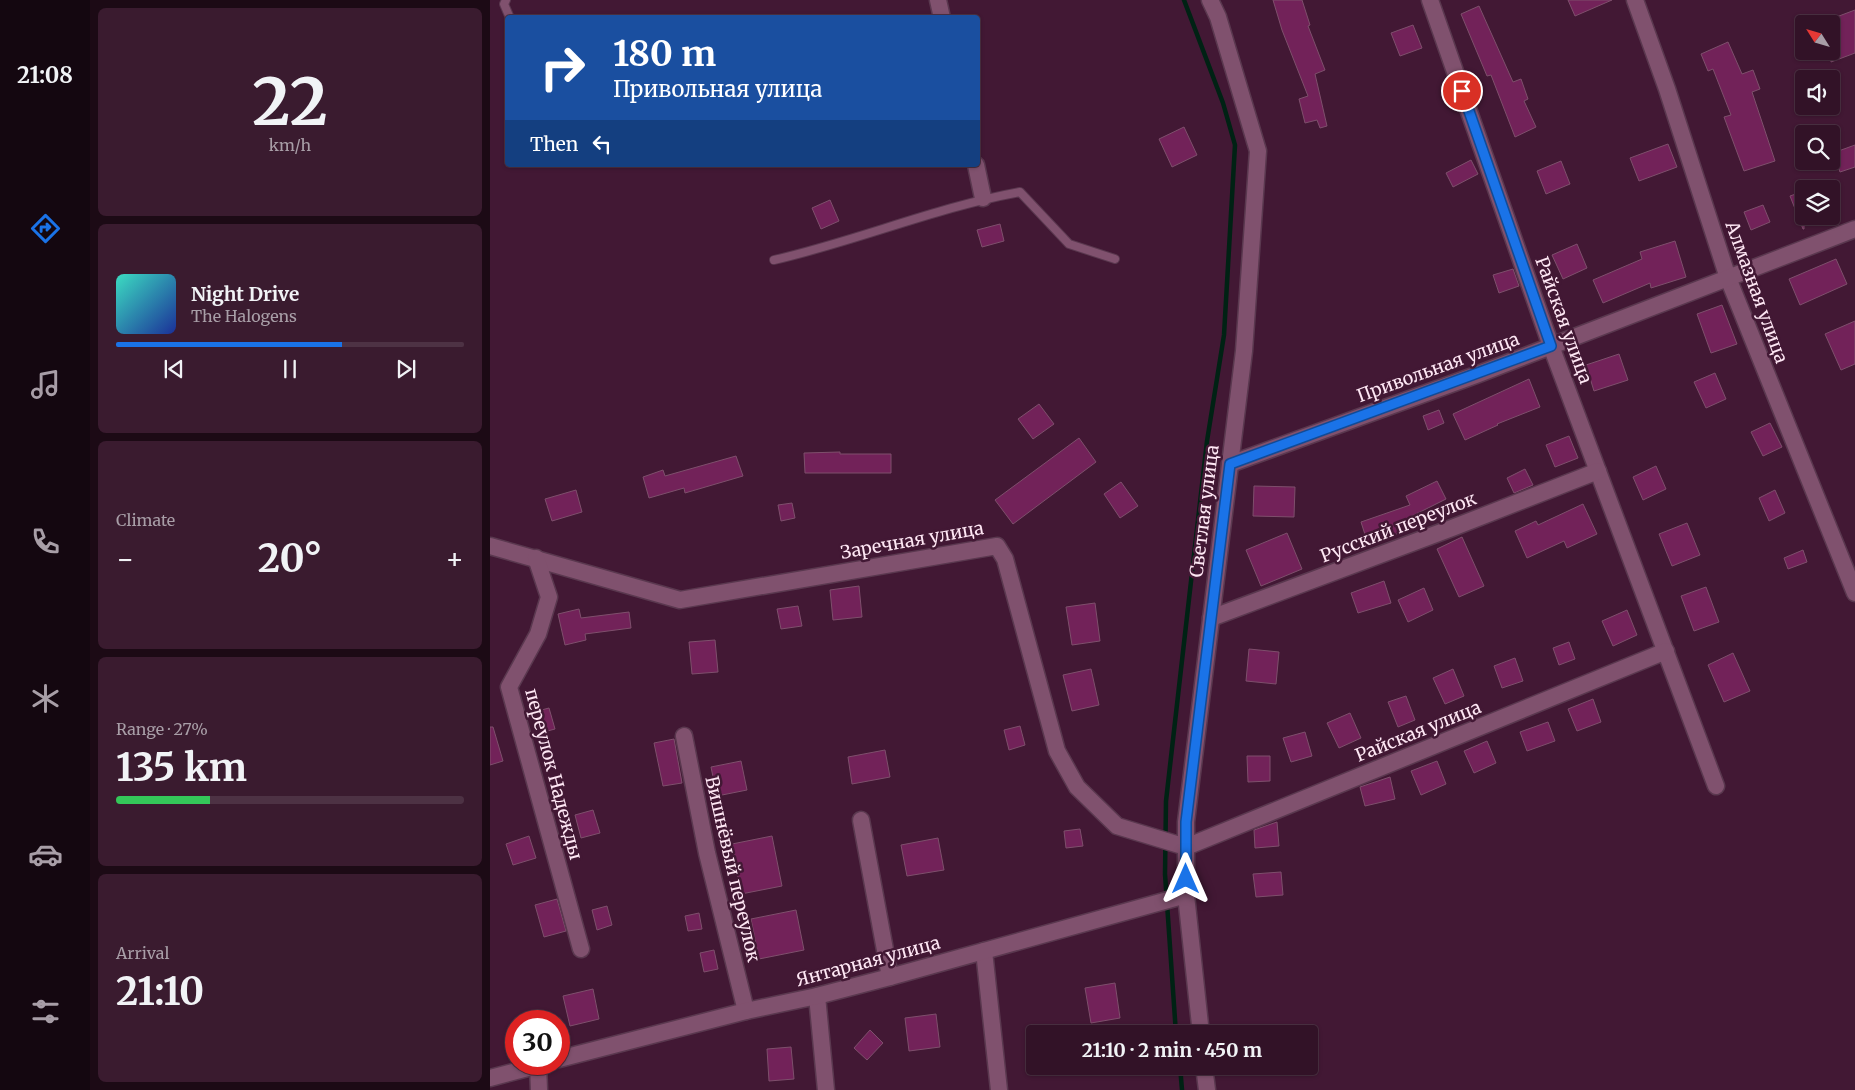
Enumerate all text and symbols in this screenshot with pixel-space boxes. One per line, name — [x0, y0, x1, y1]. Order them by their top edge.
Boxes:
north arrow — [1795, 15, 1840, 60]
map controls — [1795, 15, 1840, 225]
text: 180 m — [613, 32, 716, 76]
icon: right — [530, 35, 595, 100]
text: 21:08 — [17, 61, 73, 89]
text: 22 — [252, 61, 328, 143]
pin — [1441, 70, 1483, 112]
button: sound — [1795, 70, 1840, 115]
text: Привольная улица — [613, 75, 822, 103]
icon: arrive — [1448, 77, 1476, 105]
button: search — [1795, 125, 1840, 170]
icon: left — [588, 130, 616, 158]
text: Then — [530, 132, 578, 156]
text: km/h — [269, 135, 311, 155]
button: layers — [1795, 180, 1840, 225]
icon: directions — [28, 211, 63, 246]
street label: Алмазная улица — [1720, 217, 1793, 366]
street label: Райская улица — [1530, 253, 1598, 387]
text: Night Drive — [191, 282, 299, 306]
text: The Halogens — [191, 306, 297, 326]
street label: Привольная улица — [1354, 327, 1523, 407]
icon: previous — [160, 355, 188, 383]
icon: pause — [276, 355, 304, 383]
icon: next — [392, 355, 420, 383]
icon: music — [28, 367, 63, 402]
street label: Светлая улица — [1184, 443, 1224, 579]
street label: Русский переулок — [1317, 486, 1480, 567]
text: Climate — [116, 510, 175, 530]
street label: Заречная улица — [839, 516, 986, 564]
icon: phone — [28, 524, 63, 559]
text: 20° — [258, 535, 322, 582]
text: − — [116, 541, 135, 577]
text: + — [445, 541, 464, 577]
icon: climate — [28, 681, 63, 716]
street label: переулок Надежды — [520, 686, 588, 862]
street label: Райская улица — [1352, 695, 1485, 767]
text: Range · 27% — [116, 719, 208, 739]
text: 135 km — [116, 744, 247, 791]
street label: Вишнёвый переулок — [700, 774, 766, 965]
icon: car — [28, 837, 63, 872]
position arrow — [1159, 852, 1211, 904]
street label: Янтарная улица — [793, 931, 943, 991]
text: Arrival — [116, 943, 169, 963]
text: 21:10 — [116, 968, 204, 1015]
icon: filters — [28, 994, 63, 1029]
speed limit sign: 30 — [505, 1010, 570, 1075]
text: 21:10 · 2 min · 450 m — [1082, 1038, 1262, 1062]

